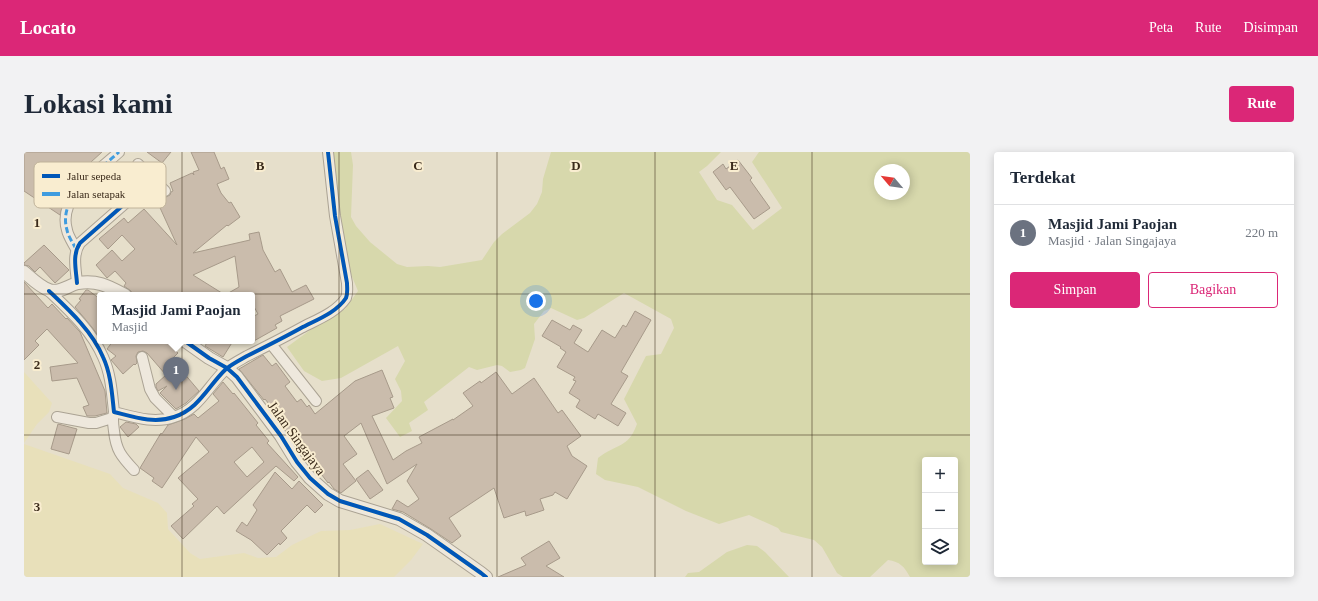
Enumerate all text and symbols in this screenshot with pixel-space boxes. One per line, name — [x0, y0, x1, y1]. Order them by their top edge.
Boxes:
text: Locato — [20, 17, 76, 38]
text: Peta — [1149, 20, 1173, 35]
text: Rute — [1195, 20, 1222, 35]
text: Disimpan — [1244, 20, 1298, 35]
button: Rute — [1229, 86, 1294, 122]
text: Lokasi kami — [24, 88, 173, 119]
text: B — [256, 158, 265, 173]
text: C — [413, 158, 423, 173]
text: D — [571, 158, 581, 173]
text: E — [730, 158, 738, 173]
legend — [34, 162, 166, 208]
north arrow — [874, 164, 910, 200]
text: Terdekat — [1010, 168, 1076, 187]
text: Jalur sepeda — [67, 170, 121, 182]
text: Jalan setapak — [67, 188, 126, 200]
text: 1 — [34, 215, 40, 230]
text: Masjid Jami Paojan — [1048, 216, 1177, 232]
text: 1 — [1020, 225, 1026, 240]
text: 220 m — [1245, 225, 1278, 240]
text: Masjid · Jalan Singajaya — [1048, 233, 1176, 248]
button: Simpan — [1010, 272, 1140, 308]
button: Bagikan — [1148, 272, 1278, 308]
your location — [526, 291, 546, 311]
popup — [97, 292, 255, 344]
text: Masjid Jami Paojan — [111, 302, 241, 318]
text: Masjid — [111, 319, 148, 334]
text: 2 — [34, 357, 40, 372]
pin: 1 — [163, 357, 189, 390]
street label: Jalan Singajaya — [265, 398, 329, 479]
map controls — [922, 457, 958, 565]
button: + — [922, 457, 958, 493]
button: − — [922, 493, 958, 529]
text: 3 — [34, 499, 41, 514]
button: layers — [922, 529, 958, 565]

